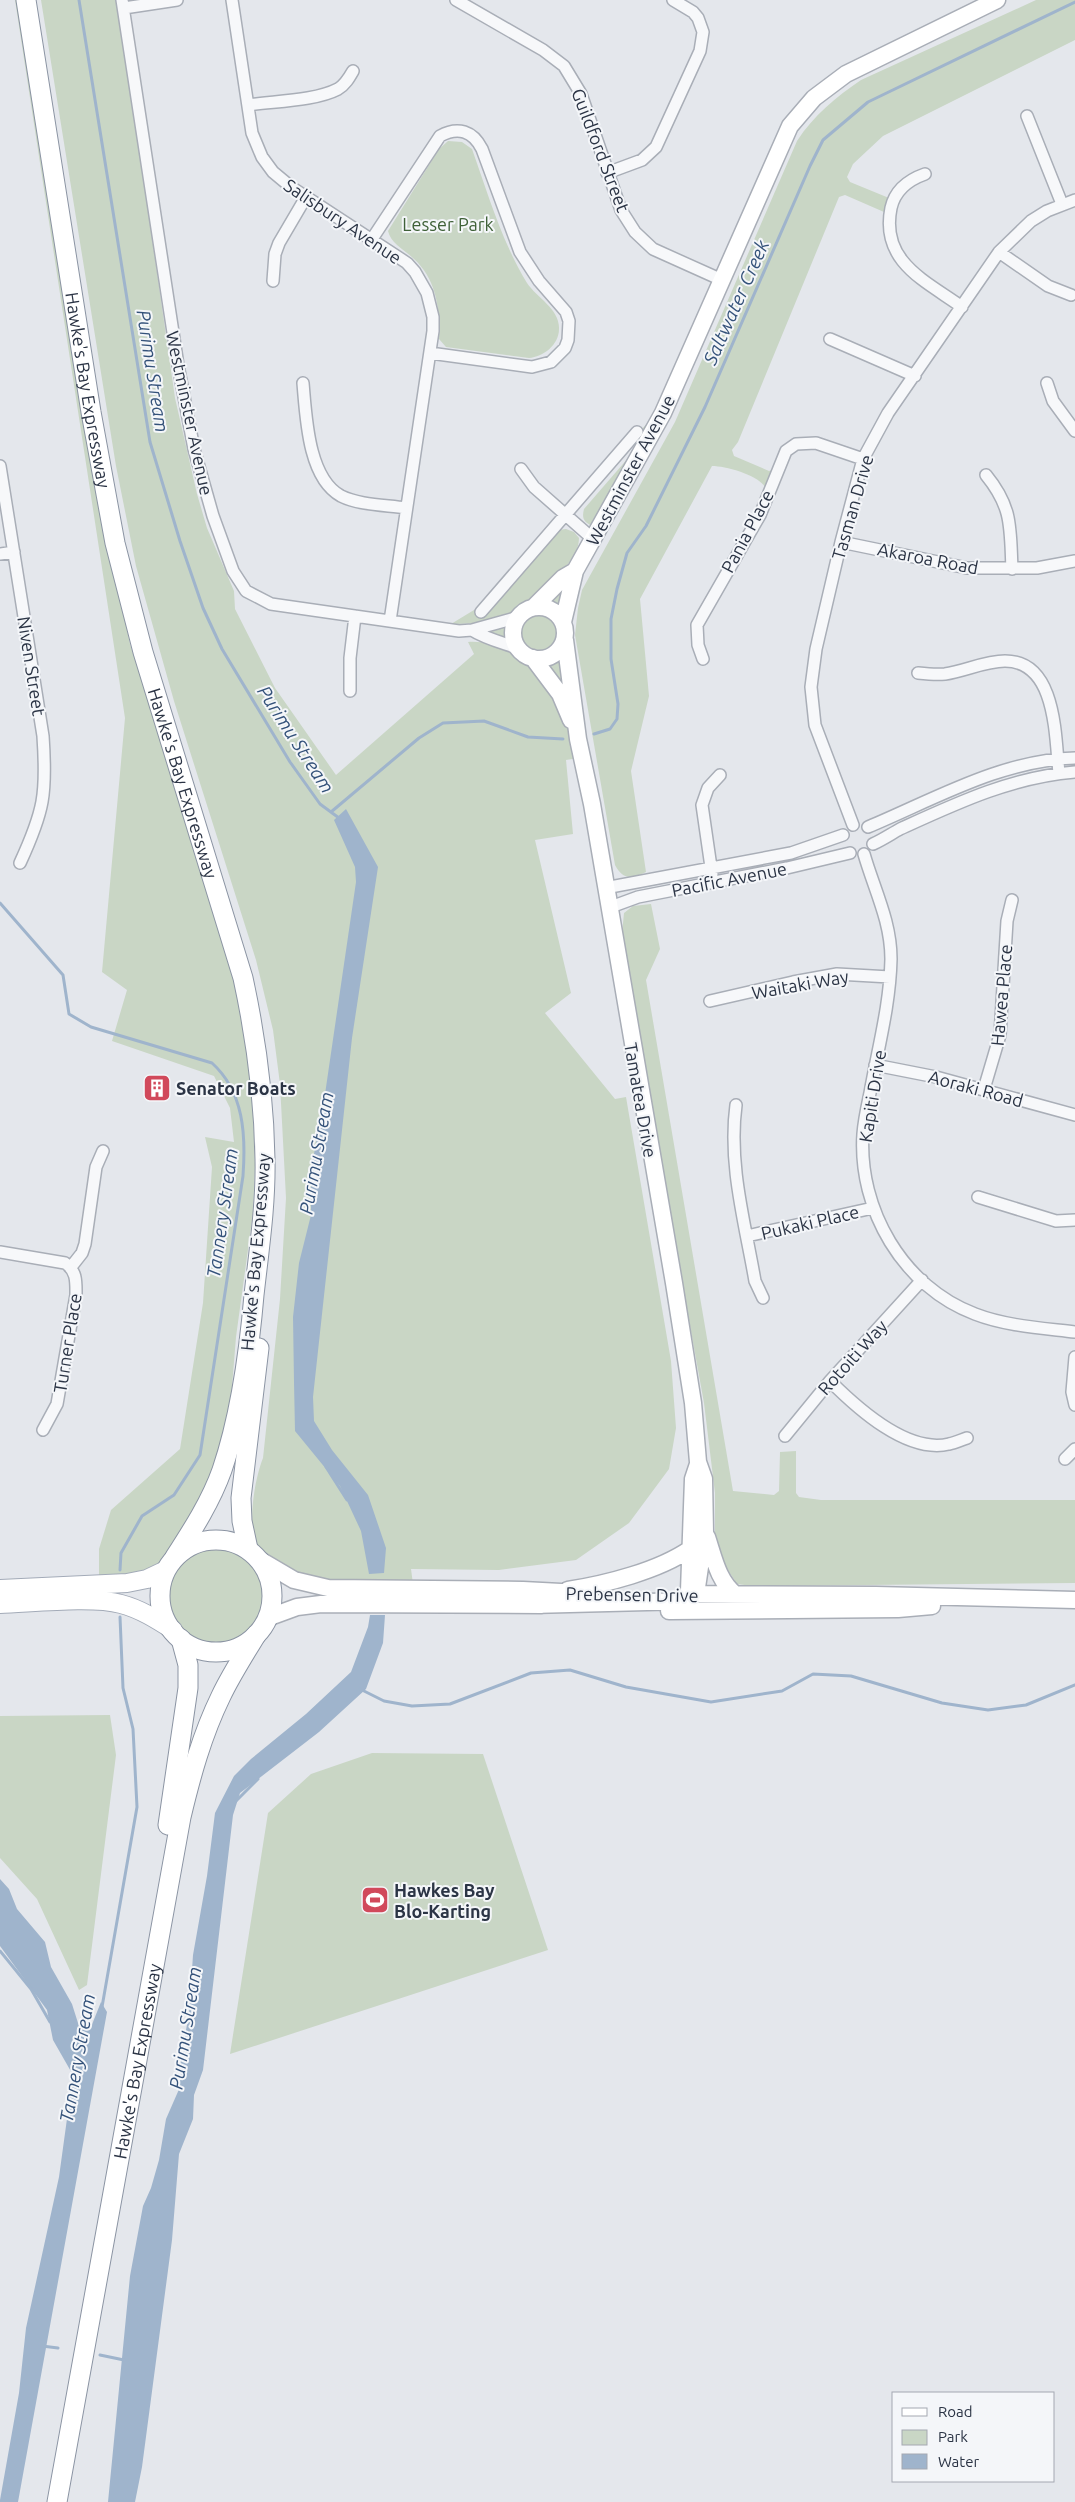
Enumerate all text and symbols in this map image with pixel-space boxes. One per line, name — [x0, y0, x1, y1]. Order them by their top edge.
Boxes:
street label: Guildford Street — [568, 85, 634, 215]
street label: Salisbury Avenue — [281, 174, 405, 268]
park label: Lesser Park — [402, 214, 494, 234]
water label: Saltwater Creek — [698, 236, 773, 369]
street label: Hawke's Bay Expressway — [62, 291, 115, 490]
water label: Purimu Stream — [132, 308, 174, 434]
street label: Westminster Avenue — [163, 329, 217, 497]
street label: Westminster Avenue — [582, 391, 678, 549]
street label: Tasman Drive — [827, 452, 877, 562]
street label: Pania Place — [717, 486, 777, 576]
street label: Akaroa Road — [876, 538, 980, 578]
street label: Niven Street — [14, 615, 50, 717]
water label: Purimu Stream — [253, 681, 339, 797]
street label: Hawke's Bay Expressway — [145, 685, 222, 881]
street label: Pacific Avenue — [670, 858, 788, 900]
street label: Hawea Place — [987, 943, 1015, 1047]
street label: Waitaki Way — [750, 966, 850, 1002]
street label: Tamatea Drive — [621, 1041, 661, 1159]
street label: Kapiti Drive — [855, 1048, 889, 1144]
street label: Aoraki Road — [926, 1066, 1026, 1110]
building icon: Senator Boats — [142, 1073, 172, 1103]
place label: Senator Boats — [176, 1078, 296, 1098]
water label: Purimu Stream — [294, 1090, 338, 1216]
water label: Tannery Stream — [202, 1147, 242, 1279]
street label: Hawke's Bay Expressway — [236, 1152, 274, 1352]
street label: Pukaki Place — [759, 1201, 861, 1243]
street label: Turner Place — [49, 1292, 85, 1394]
street label: Rotoiti Way — [813, 1315, 891, 1398]
street label: Prebensen Drive — [565, 1583, 699, 1605]
place label: Hawkes Bay Blo-Karting — [394, 1880, 495, 1921]
sports icon: Hawkes Bay Blo-Karting — [360, 1885, 390, 1915]
street label: Hawke's Bay Expressway — [109, 1962, 164, 2160]
water label: Purimu Stream — [164, 1965, 206, 2091]
water label: Tannery Stream — [55, 1992, 99, 2124]
legend — [892, 2392, 1055, 2482]
text: Road — [938, 2403, 973, 2420]
text: Park — [938, 2428, 968, 2445]
text: Water — [938, 2453, 979, 2470]

